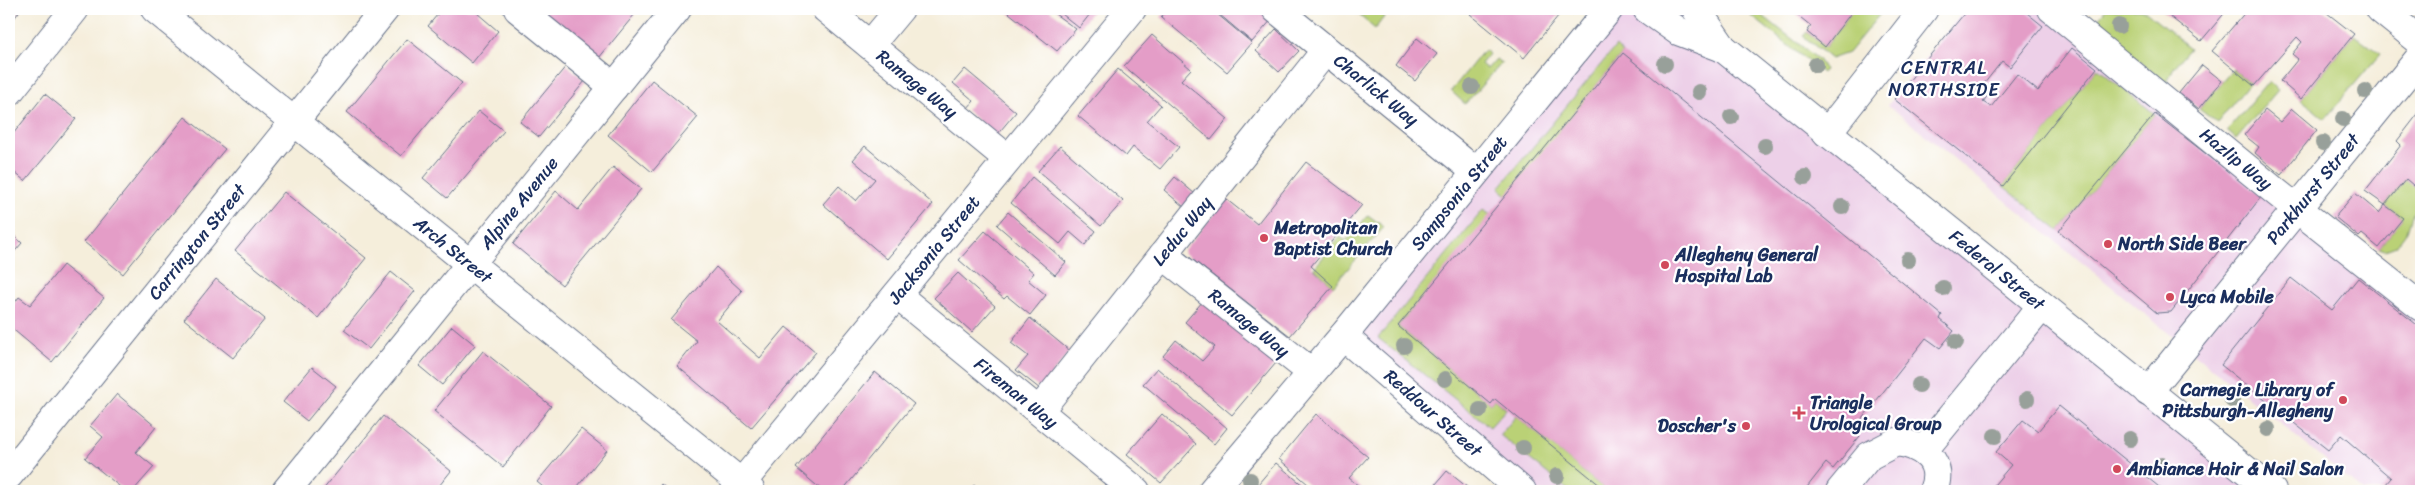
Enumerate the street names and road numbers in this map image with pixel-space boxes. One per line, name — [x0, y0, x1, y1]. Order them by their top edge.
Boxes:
street label: Ramage Way — [869, 41, 966, 128]
street label: Charlick Way — [1326, 45, 1427, 135]
street label: Hazlip Way — [2192, 119, 2280, 199]
street label: Parkhurst Street — [2258, 126, 2369, 252]
street label: Sampsonia Street — [1402, 128, 1516, 258]
street label: Alpine Avenue — [471, 149, 567, 258]
street label: Carrington Street — [140, 176, 255, 307]
street label: Jacksonia Street — [879, 188, 988, 313]
street label: Leduc Way — [1144, 188, 1221, 273]
street label: Arch Street — [405, 207, 500, 293]
street label: Federal Street — [1942, 221, 2053, 320]
street label: Ramage Way — [1201, 280, 1298, 367]
street label: Fireman Way — [967, 349, 1066, 438]
street label: Reddour Street — [1376, 361, 1490, 466]

